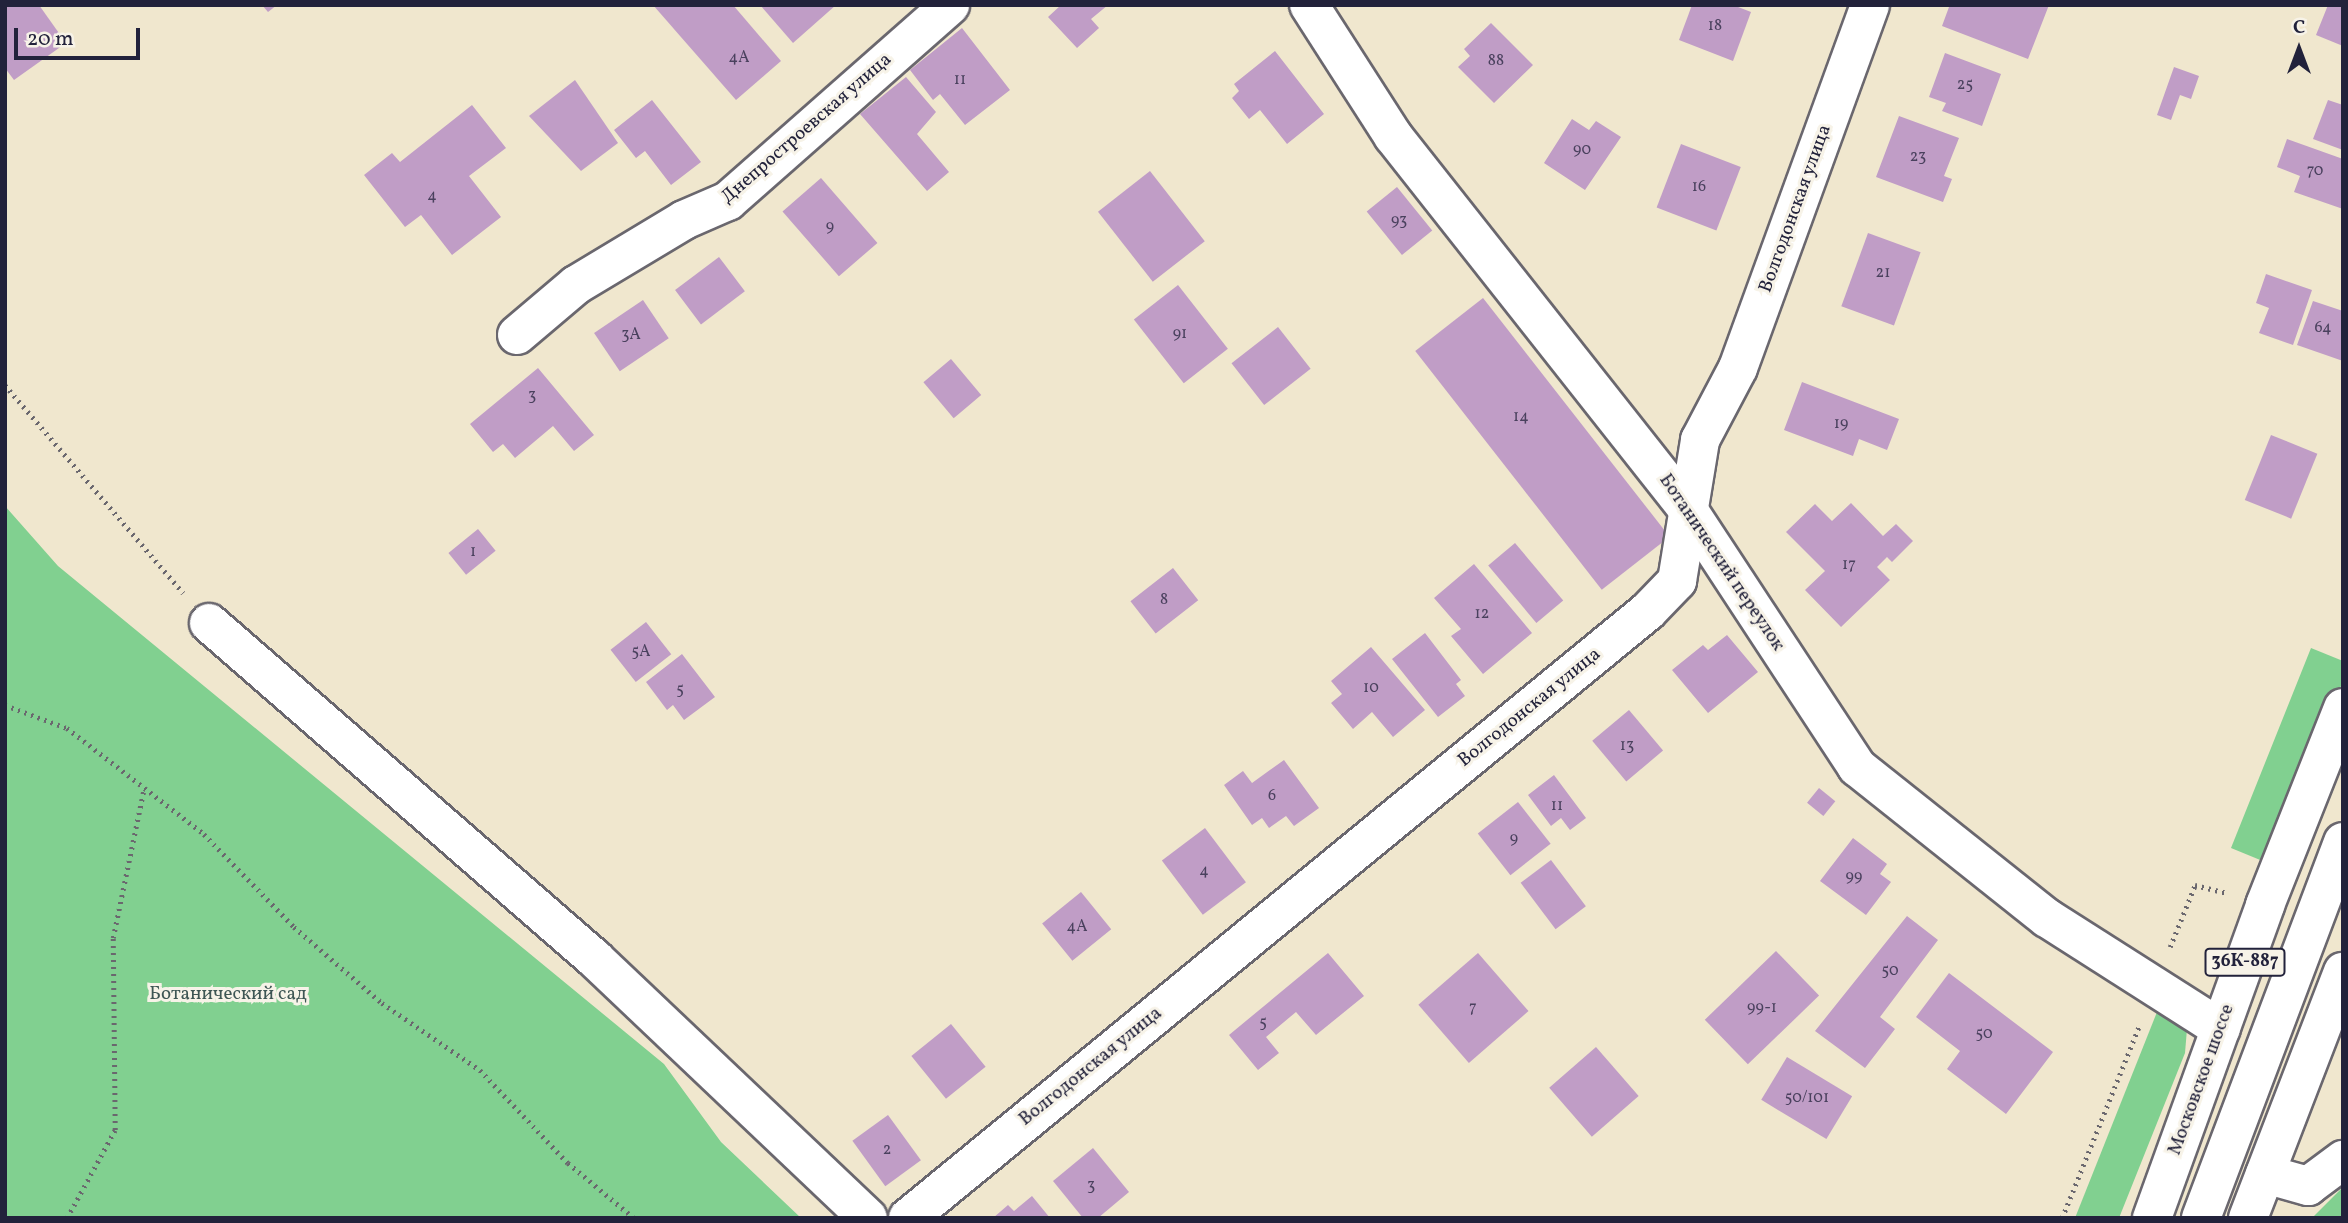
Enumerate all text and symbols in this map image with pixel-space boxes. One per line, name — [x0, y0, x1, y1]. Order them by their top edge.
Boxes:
scale bar — [18, 14, 144, 58]
north arrow — [2264, 14, 2334, 84]
text: С — [2293, 15, 2305, 41]
house number: 18 — [1708, 16, 1722, 36]
text: 20 m — [27, 25, 73, 54]
house number: 4А — [729, 48, 749, 68]
street label: Днепростроевская улица — [717, 49, 897, 209]
house number: 88 — [1488, 51, 1504, 71]
house number: 11 — [954, 70, 966, 90]
house number: 25 — [1957, 75, 1973, 95]
street label: Волгодонская улица — [1755, 122, 1837, 296]
house number: 90 — [1573, 140, 1591, 160]
house number: 23 — [1910, 147, 1926, 167]
house number: 70 — [2307, 161, 2323, 181]
house number: 16 — [1692, 177, 1706, 197]
house number: 4 — [427, 186, 437, 206]
house number: 93 — [1391, 211, 1407, 231]
house number: 9 — [826, 217, 834, 237]
house number: 21 — [1876, 263, 1890, 283]
house number: 64 — [2314, 318, 2332, 338]
house number: 91 — [1173, 324, 1187, 344]
house number: 3А — [621, 325, 641, 345]
house number: 3 — [528, 386, 536, 406]
house number: 14 — [1513, 407, 1529, 427]
house number: 19 — [1834, 414, 1848, 434]
street label: Ботанический переулок — [1653, 470, 1789, 656]
house number: 1 — [470, 542, 476, 562]
house number: 17 — [1842, 555, 1856, 575]
house number: 8 — [1160, 590, 1168, 610]
house number: 12 — [1475, 604, 1489, 624]
house number: 5А — [632, 642, 650, 662]
street label: Волгодонская улица — [1454, 643, 1606, 773]
house number: 10 — [1363, 678, 1379, 698]
house number: 5 — [676, 680, 684, 700]
house number: 13 — [1620, 736, 1634, 756]
house number: 6 — [1268, 786, 1276, 806]
house number: 11 — [1551, 796, 1563, 816]
house number: 9 — [1510, 829, 1518, 849]
house number: 4 — [1199, 861, 1209, 881]
house number: 99 — [1846, 867, 1862, 887]
house number: 4А — [1067, 917, 1087, 937]
road number: 36К-887 — [2203, 947, 2287, 976]
house number: 50 — [1882, 961, 1898, 981]
park label: Ботанический сад — [149, 984, 307, 1006]
house number: 7 — [1469, 998, 1477, 1018]
house number: 99-1 — [1747, 998, 1777, 1018]
street label: Волгодонская улица — [1015, 1002, 1167, 1132]
street label: Московское шоссе — [2164, 1002, 2240, 1158]
house number: 5 — [1259, 1013, 1267, 1033]
house number: 50 — [1976, 1024, 1992, 1044]
house number: 50/101 — [1785, 1088, 1829, 1108]
house number: 2 — [883, 1140, 891, 1160]
house number: 3 — [1087, 1176, 1095, 1196]

